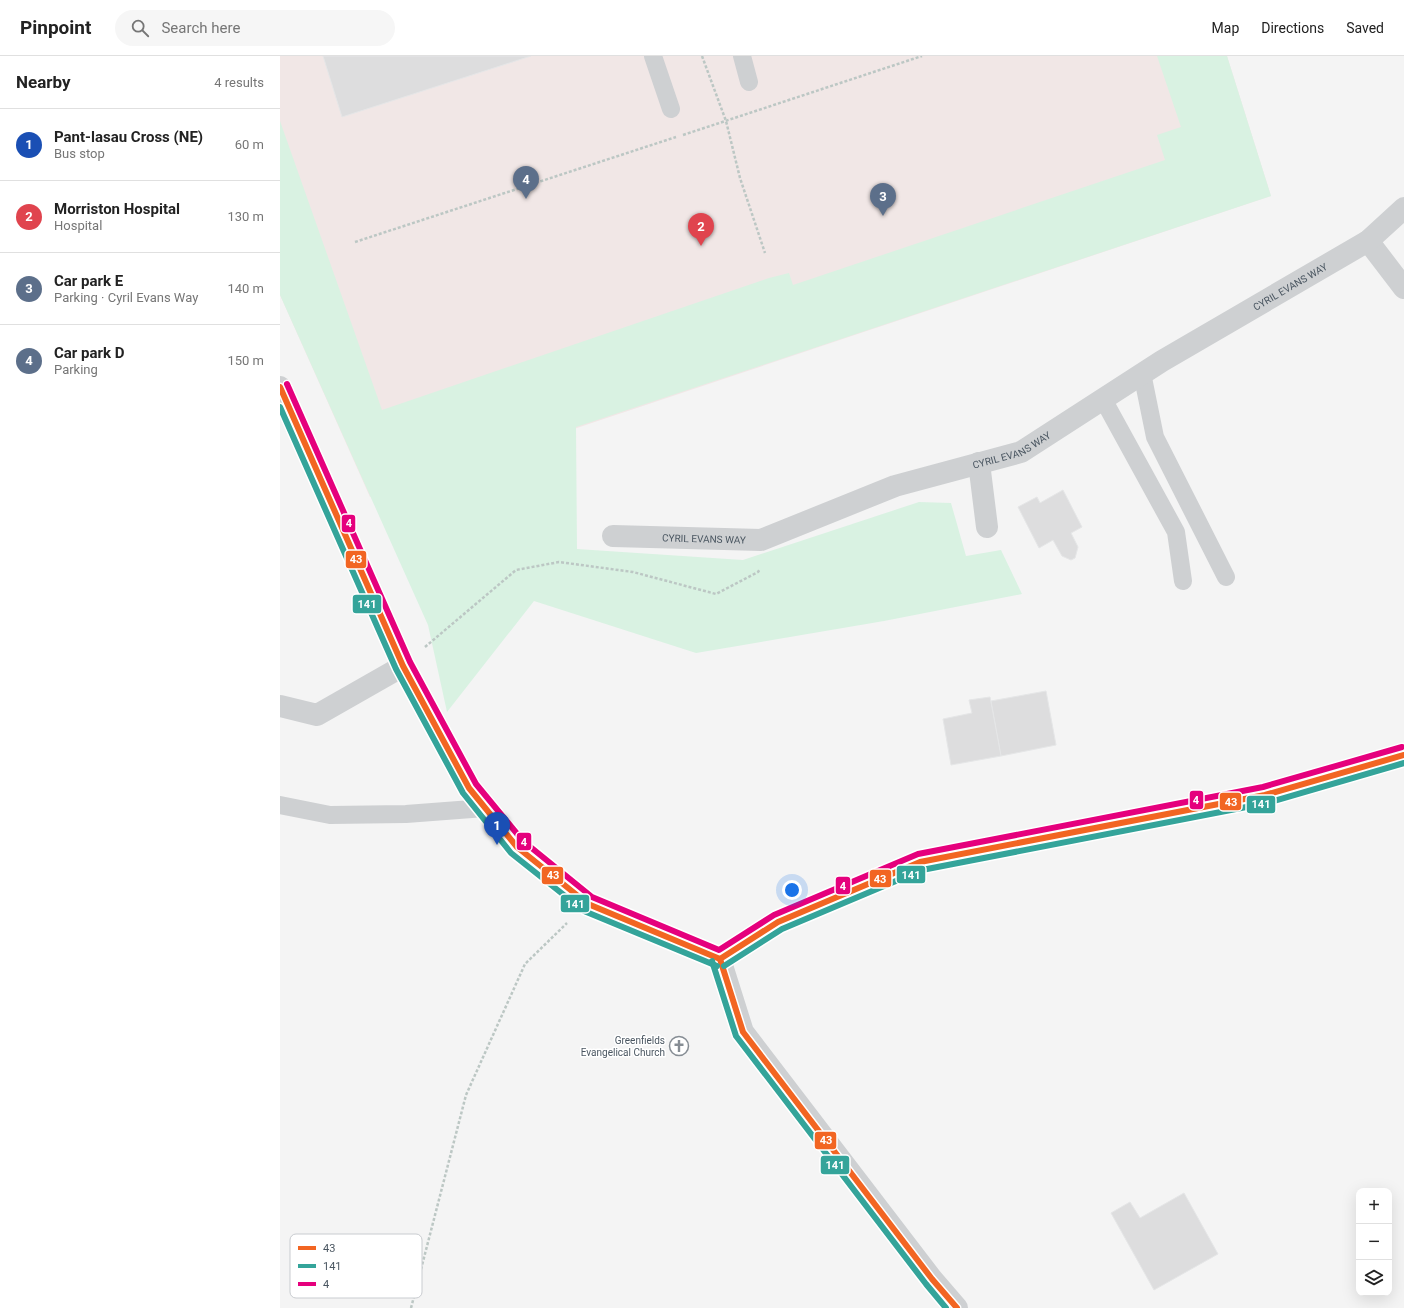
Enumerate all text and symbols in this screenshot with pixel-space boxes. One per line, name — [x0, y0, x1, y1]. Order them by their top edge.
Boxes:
search box — [115, 10, 395, 46]
text: Pinpoint — [20, 16, 91, 39]
icon: search — [129, 17, 151, 39]
text: Search here — [161, 19, 240, 37]
text: Map — [1212, 20, 1239, 36]
text: Directions — [1261, 20, 1324, 36]
text: Saved — [1346, 20, 1384, 36]
text: Nearby — [16, 72, 71, 92]
text: 4 results — [214, 75, 264, 90]
text: Pant-lasau Cross (NE) — [54, 128, 203, 146]
text: 1 — [25, 137, 33, 152]
text: 60 m — [235, 137, 264, 152]
text: Bus stop — [54, 146, 105, 161]
pin: 4 — [513, 166, 539, 199]
pin: 3 — [870, 183, 896, 216]
text: Morriston Hospital — [54, 200, 180, 218]
text: 2 — [25, 209, 33, 224]
text: 130 m — [227, 209, 264, 224]
pin: 2 — [688, 213, 714, 246]
text: Hospital — [54, 218, 102, 233]
street label: CYRIL EVANS WAY — [1251, 261, 1329, 313]
text: Car park E — [54, 272, 123, 290]
text: 3 — [25, 281, 33, 296]
text: 140 m — [227, 281, 264, 296]
text: Parking · Cyril Evans Way — [54, 290, 198, 305]
text: Car park D — [54, 344, 125, 362]
text: 4 — [25, 353, 33, 368]
text: 150 m — [227, 353, 264, 368]
text: Parking — [54, 362, 98, 377]
street label: CYRIL EVANS WAY — [971, 429, 1053, 471]
line badge: 4 — [341, 514, 356, 533]
text: 4 — [346, 517, 353, 530]
street label: CYRIL EVANS WAY — [662, 532, 746, 546]
line badge: 43 — [345, 550, 367, 569]
text: 43 — [350, 553, 362, 566]
line badge: 141 — [352, 594, 382, 614]
text: 141 — [358, 598, 376, 611]
line badge: 4 — [1189, 790, 1204, 810]
line badge: 43 — [1219, 792, 1242, 811]
text: 4 — [1193, 794, 1200, 807]
line badge: 141 — [1246, 795, 1276, 814]
text: 43 — [1225, 796, 1237, 809]
text: 141 — [1252, 798, 1270, 811]
pin: 1 — [484, 812, 510, 845]
line badge: 4 — [516, 832, 532, 851]
text: 4 — [521, 836, 528, 849]
line badge: 141 — [896, 865, 926, 884]
line badge: 43 — [541, 866, 564, 885]
text: 43 — [547, 869, 559, 882]
line badge: 43 — [869, 869, 892, 888]
text: 141 — [902, 869, 920, 882]
text: 43 — [874, 873, 886, 886]
line badge: 4 — [835, 876, 851, 895]
your location — [782, 880, 802, 900]
text: 4 — [840, 880, 847, 893]
line badge: 141 — [560, 894, 590, 913]
text: 141 — [566, 898, 584, 911]
place label: Greenfields Evangelical Church — [581, 1035, 665, 1058]
church icon: Greenfields Evangelical Church — [668, 1035, 690, 1057]
line badge: 43 — [814, 1131, 837, 1150]
text: 43 — [820, 1134, 832, 1147]
line badge: 141 — [820, 1155, 850, 1175]
text: 141 — [826, 1159, 844, 1172]
map controls — [1356, 1188, 1392, 1296]
button: + — [1356, 1188, 1392, 1224]
button: − — [1356, 1224, 1392, 1260]
legend — [290, 1234, 422, 1298]
text: 43 — [323, 1242, 335, 1255]
text: 141 — [323, 1260, 342, 1273]
button: layers — [1356, 1260, 1392, 1296]
text: 4 — [323, 1278, 329, 1291]

